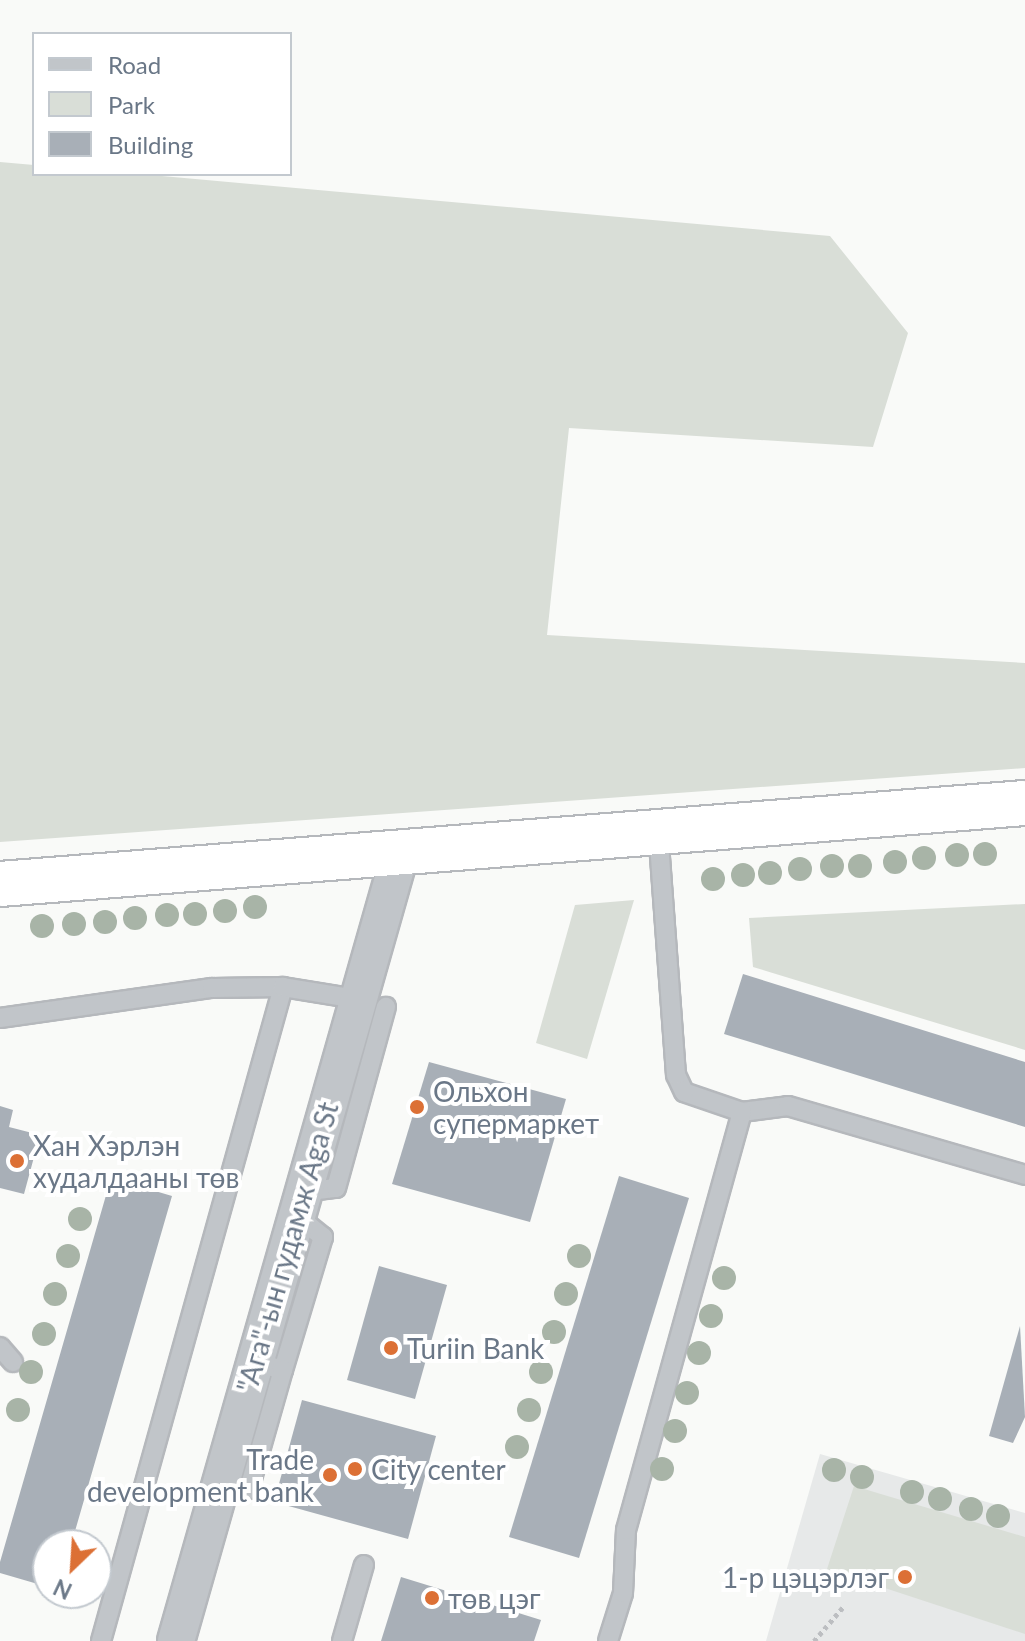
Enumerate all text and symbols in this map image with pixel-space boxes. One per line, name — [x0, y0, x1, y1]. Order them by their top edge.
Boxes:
legend — [32, 32, 292, 176]
text: Road — [108, 50, 161, 79]
text: Park — [108, 90, 155, 119]
text: Building — [108, 130, 193, 159]
place label: Ольхон супермаркет — [433, 1074, 599, 1140]
street label: "Ага"-ын гудамж Aga St — [229, 1098, 345, 1396]
marker: Ольхон супермаркет — [408, 1098, 426, 1116]
place label: Хан Хэрлэн худалдааны төв — [33, 1128, 239, 1194]
marker: Хан Хэрлэн худалдааны төв — [8, 1152, 26, 1170]
place label: Turiin Bank — [407, 1331, 544, 1365]
marker: Turiin Bank — [382, 1339, 400, 1357]
place label: Trade development bank — [87, 1442, 314, 1508]
place label: City center — [371, 1452, 506, 1486]
marker: City center — [346, 1460, 364, 1478]
marker: Trade development bank — [321, 1466, 339, 1484]
north arrow — [32, 1529, 112, 1609]
place label: 1-р цэцэрлэг — [722, 1560, 889, 1594]
marker: 1-р цэцэрлэг — [896, 1568, 914, 1586]
text: N — [49, 1574, 76, 1605]
place label: төв цэг — [448, 1581, 541, 1615]
marker: төв цэг — [423, 1589, 441, 1607]

